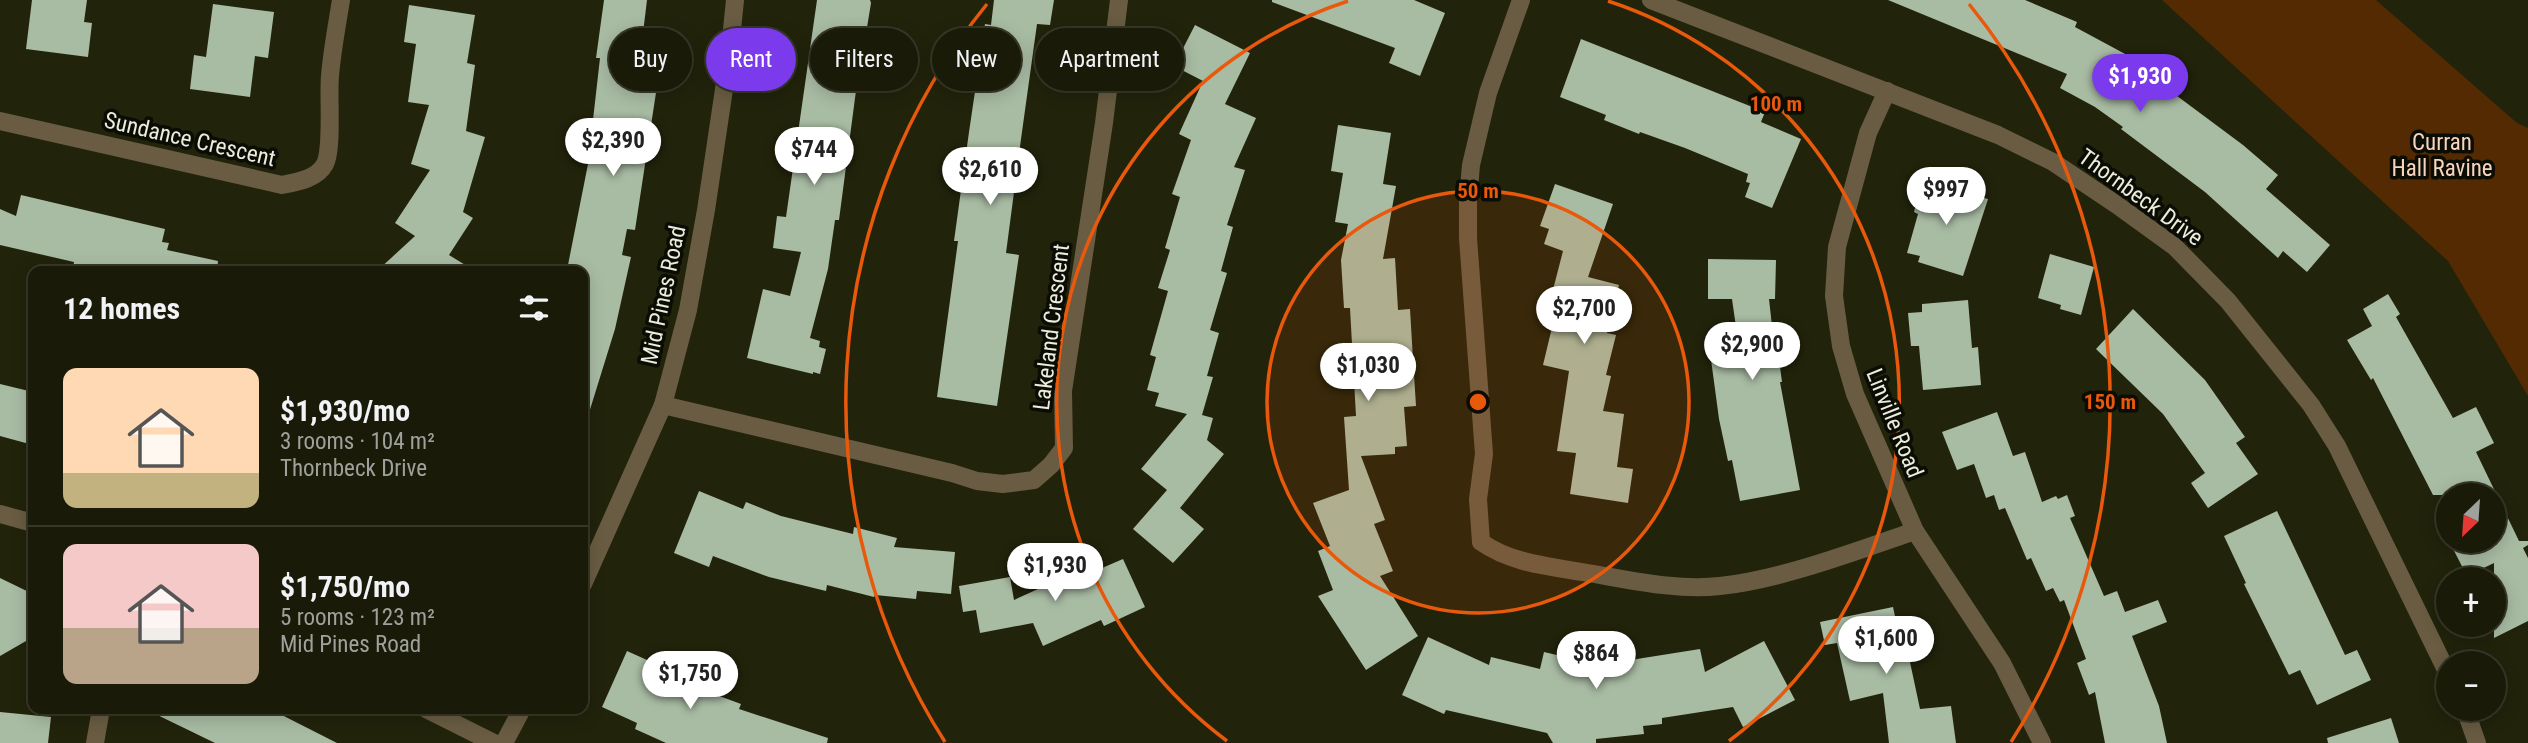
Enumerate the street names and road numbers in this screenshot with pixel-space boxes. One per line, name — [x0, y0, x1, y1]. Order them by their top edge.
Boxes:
street label: Sundance Crescent — [102, 107, 278, 172]
street label: Thornbeck Drive — [2073, 143, 2208, 252]
street label: Mid Pines Road — [636, 223, 691, 367]
street label: Lakeland Crescent — [1028, 242, 1075, 412]
street label: Linville Road — [1860, 365, 1929, 482]

